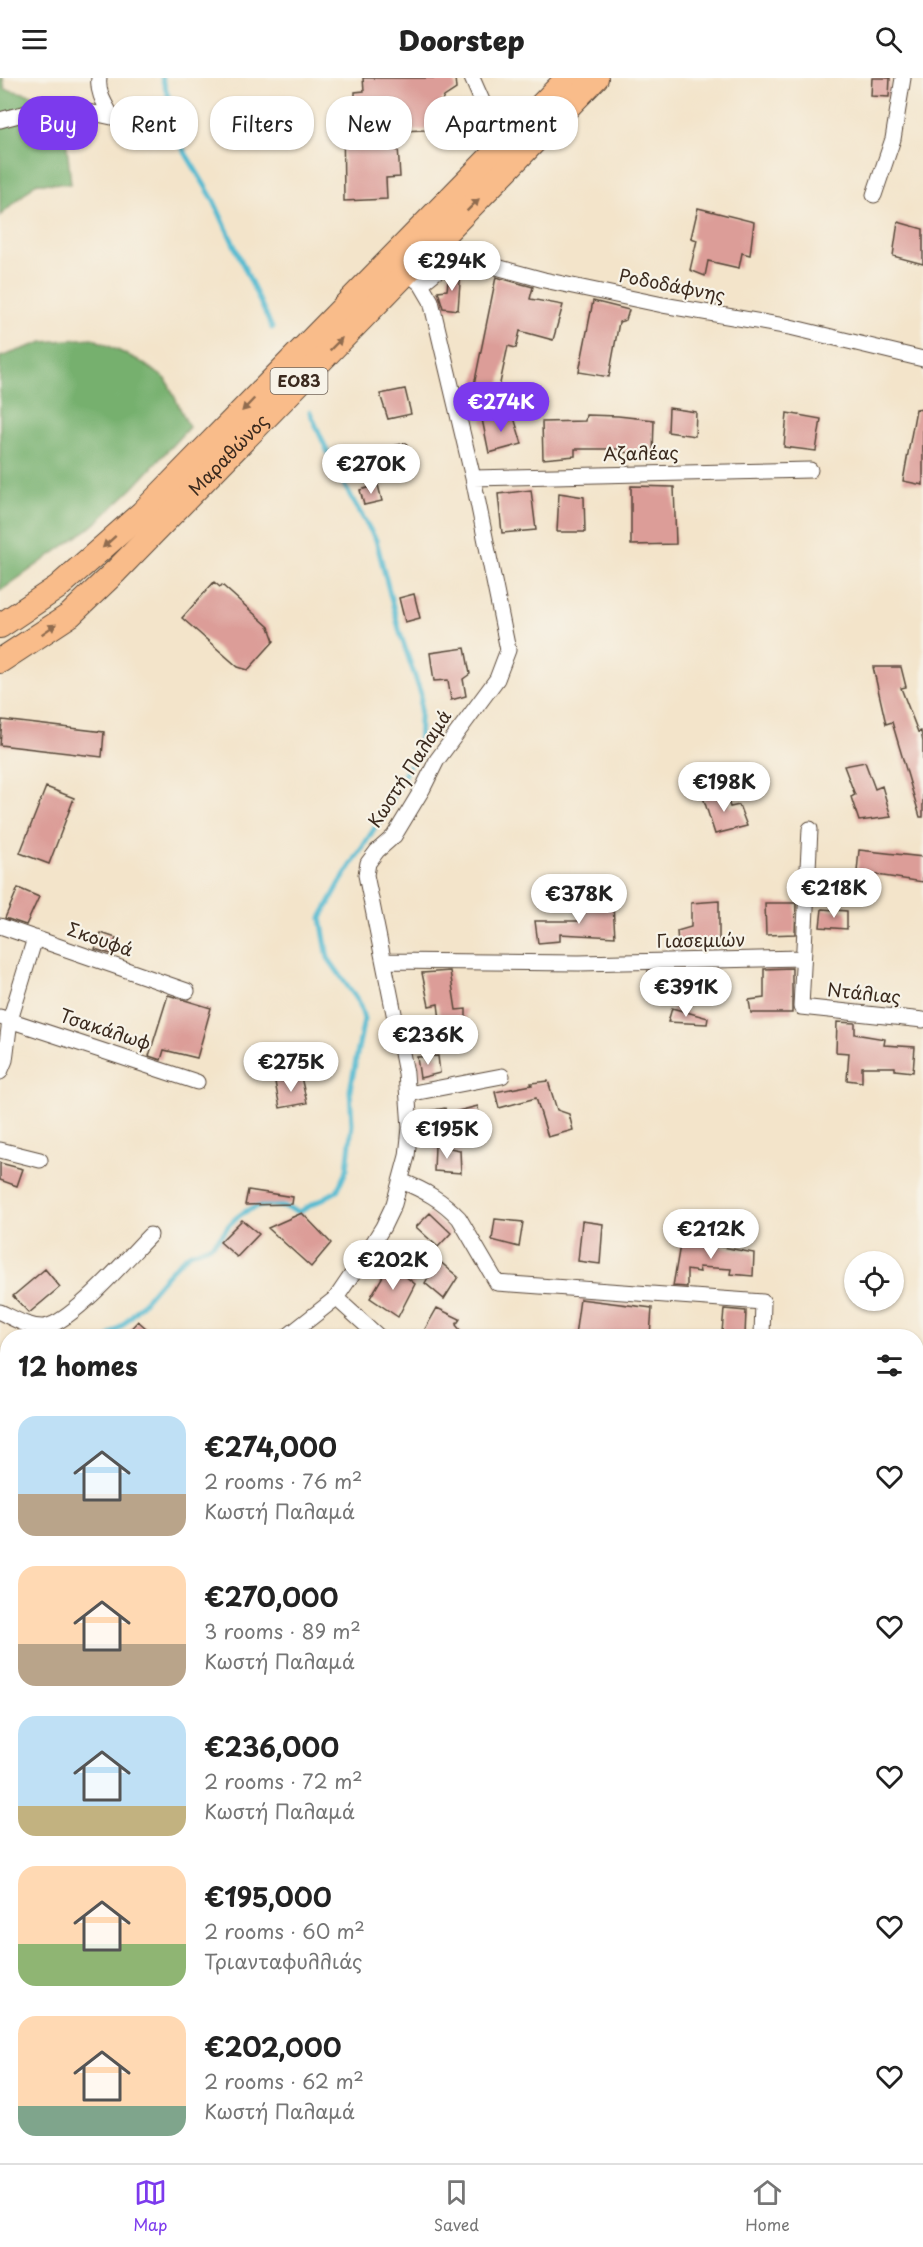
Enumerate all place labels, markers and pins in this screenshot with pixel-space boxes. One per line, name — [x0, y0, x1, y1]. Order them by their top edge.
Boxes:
pin: €294K — [410, 241, 494, 292]
pin: €274K — [459, 382, 543, 433]
pin: €270K — [329, 444, 413, 495]
pin: €198K — [682, 762, 766, 813]
pin: €218K — [792, 868, 876, 919]
pin: €378K — [537, 874, 621, 925]
pin: €391K — [644, 967, 728, 1018]
pin: €236K — [386, 1015, 470, 1066]
pin: €275K — [249, 1042, 333, 1093]
pin: €195K — [405, 1109, 489, 1160]
pin: €212K — [669, 1209, 753, 1260]
pin: €202K — [351, 1240, 435, 1291]

